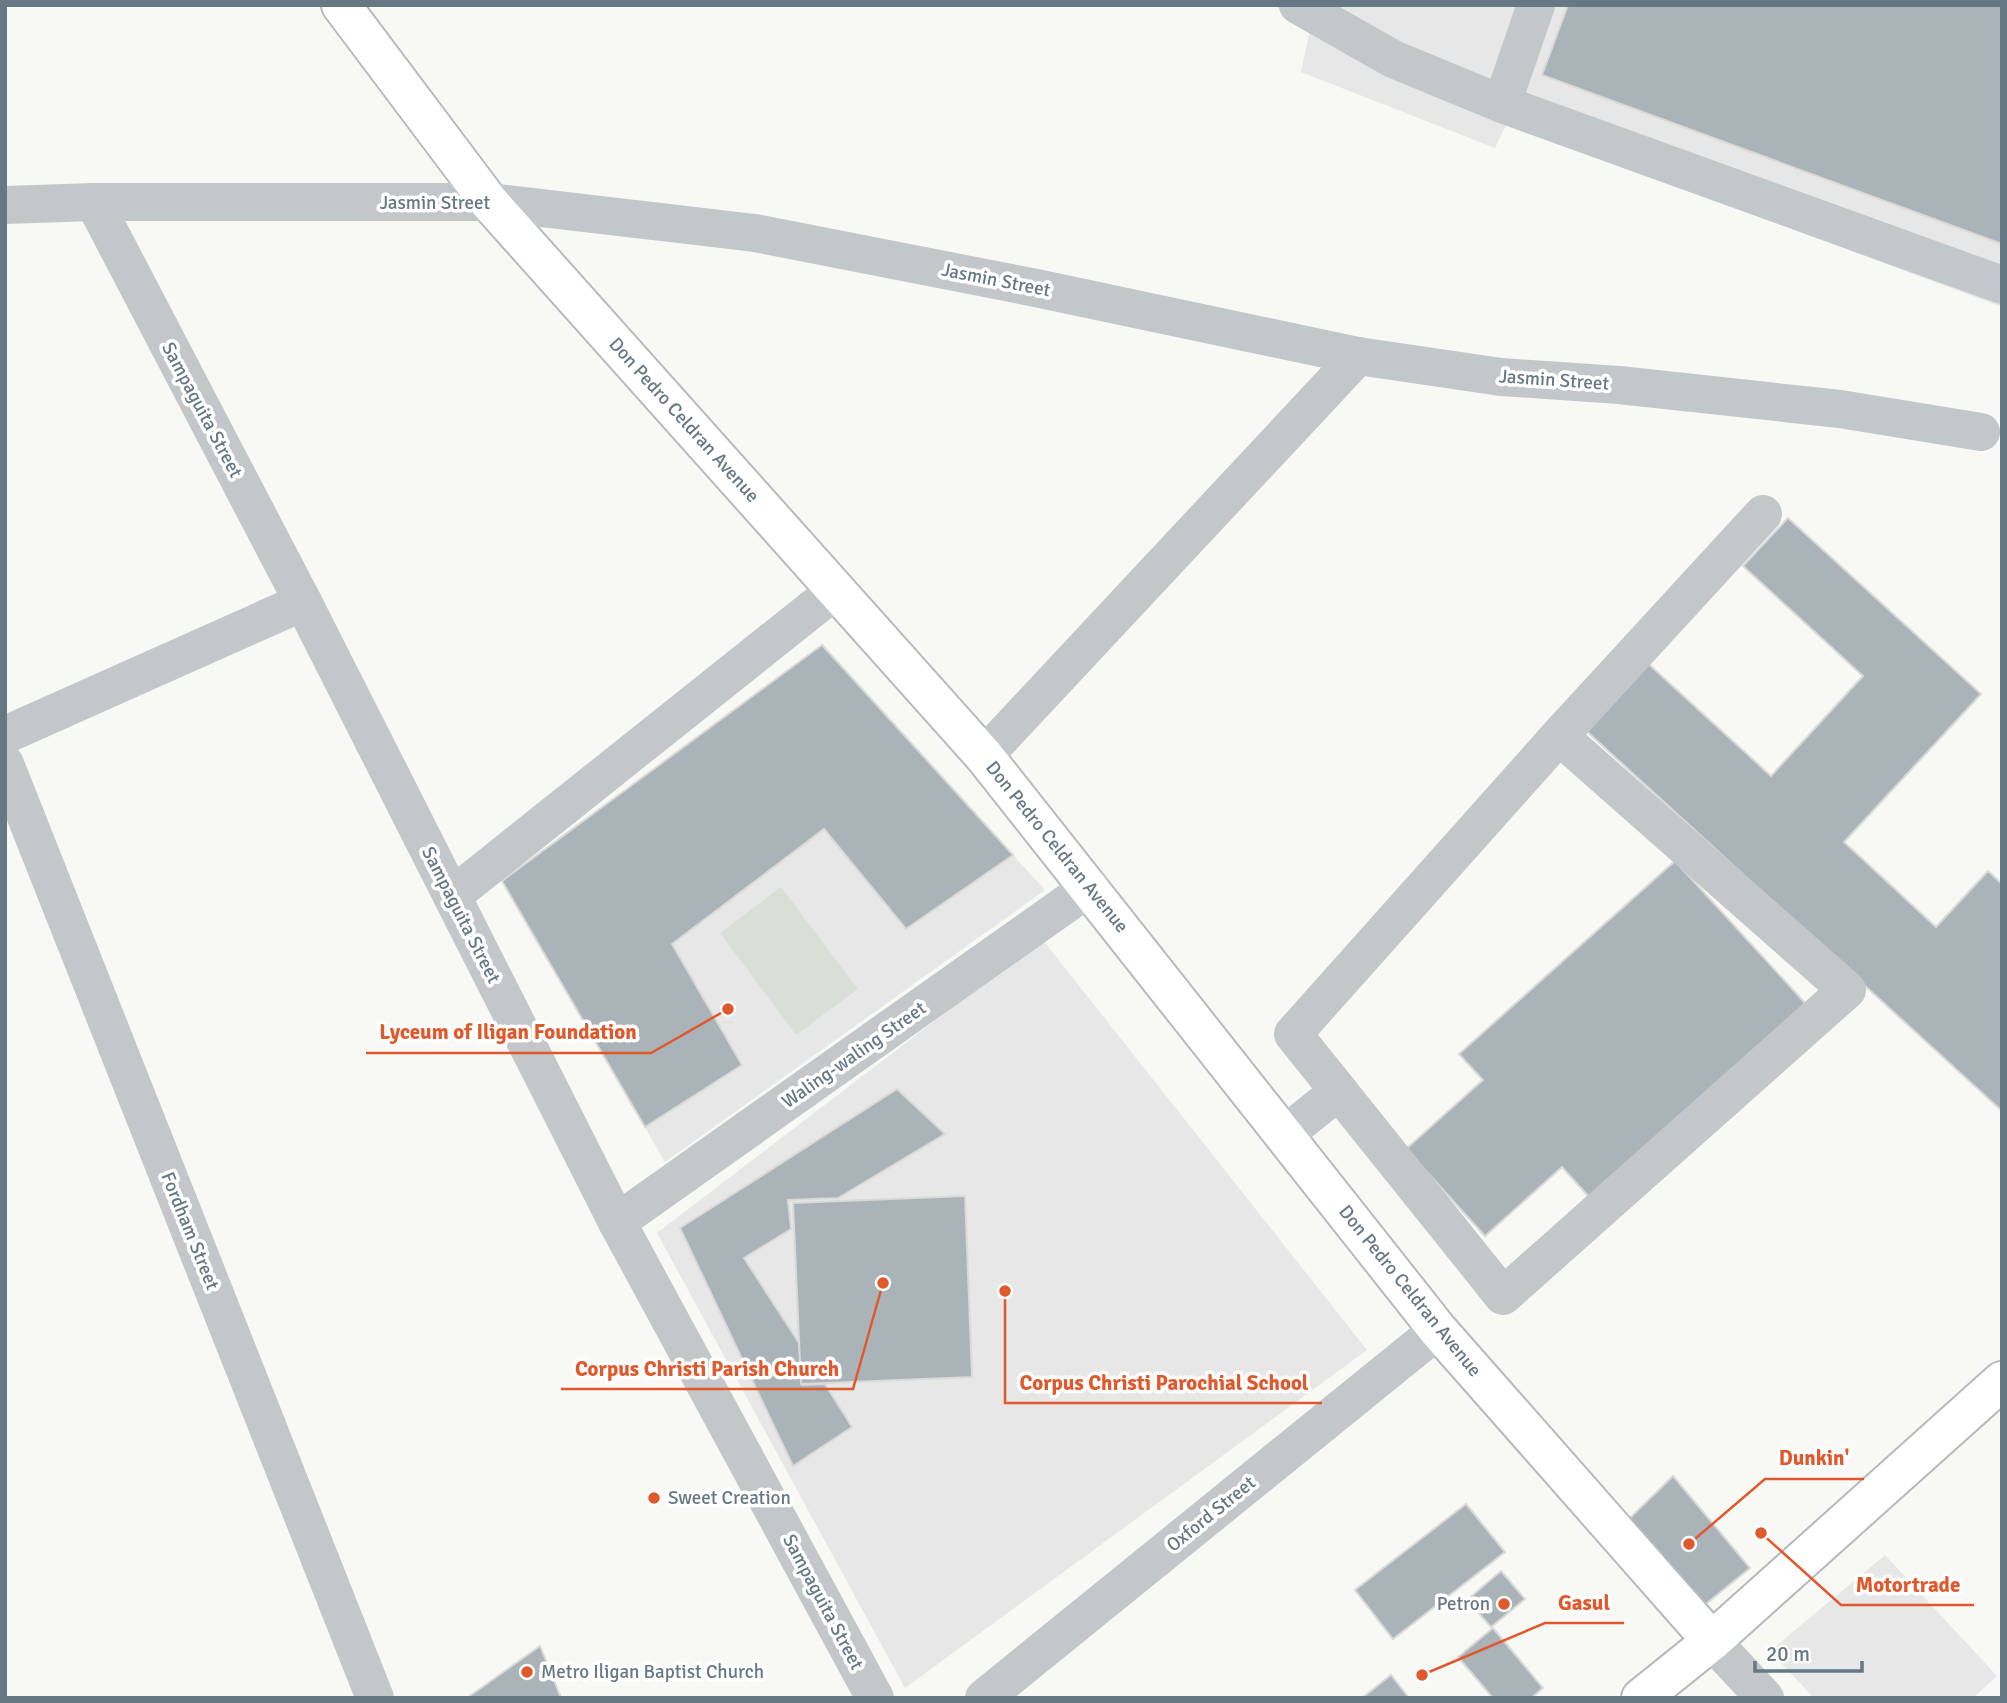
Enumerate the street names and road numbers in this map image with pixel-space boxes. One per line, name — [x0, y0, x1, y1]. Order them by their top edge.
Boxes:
street label: Jasmin Street — [380, 191, 490, 215]
street label: Jasmin Street — [940, 258, 1053, 302]
street label: Don Pedro Celdran Avenue — [603, 332, 765, 508]
street label: Sampaguita Street — [156, 338, 248, 482]
street label: Jasmin Street — [1498, 364, 1610, 396]
street label: Don Pedro Celdran Avenue — [980, 756, 1134, 938]
street label: Sampaguita Street — [416, 843, 506, 988]
street label: Waling-waling Street — [777, 996, 931, 1114]
street label: Fordham Street — [155, 1169, 225, 1294]
street label: Don Pedro Celdran Avenue — [1333, 1200, 1487, 1382]
street label: Oxford Street — [1162, 1471, 1261, 1557]
street label: Sampaguita Street — [777, 1530, 869, 1674]

